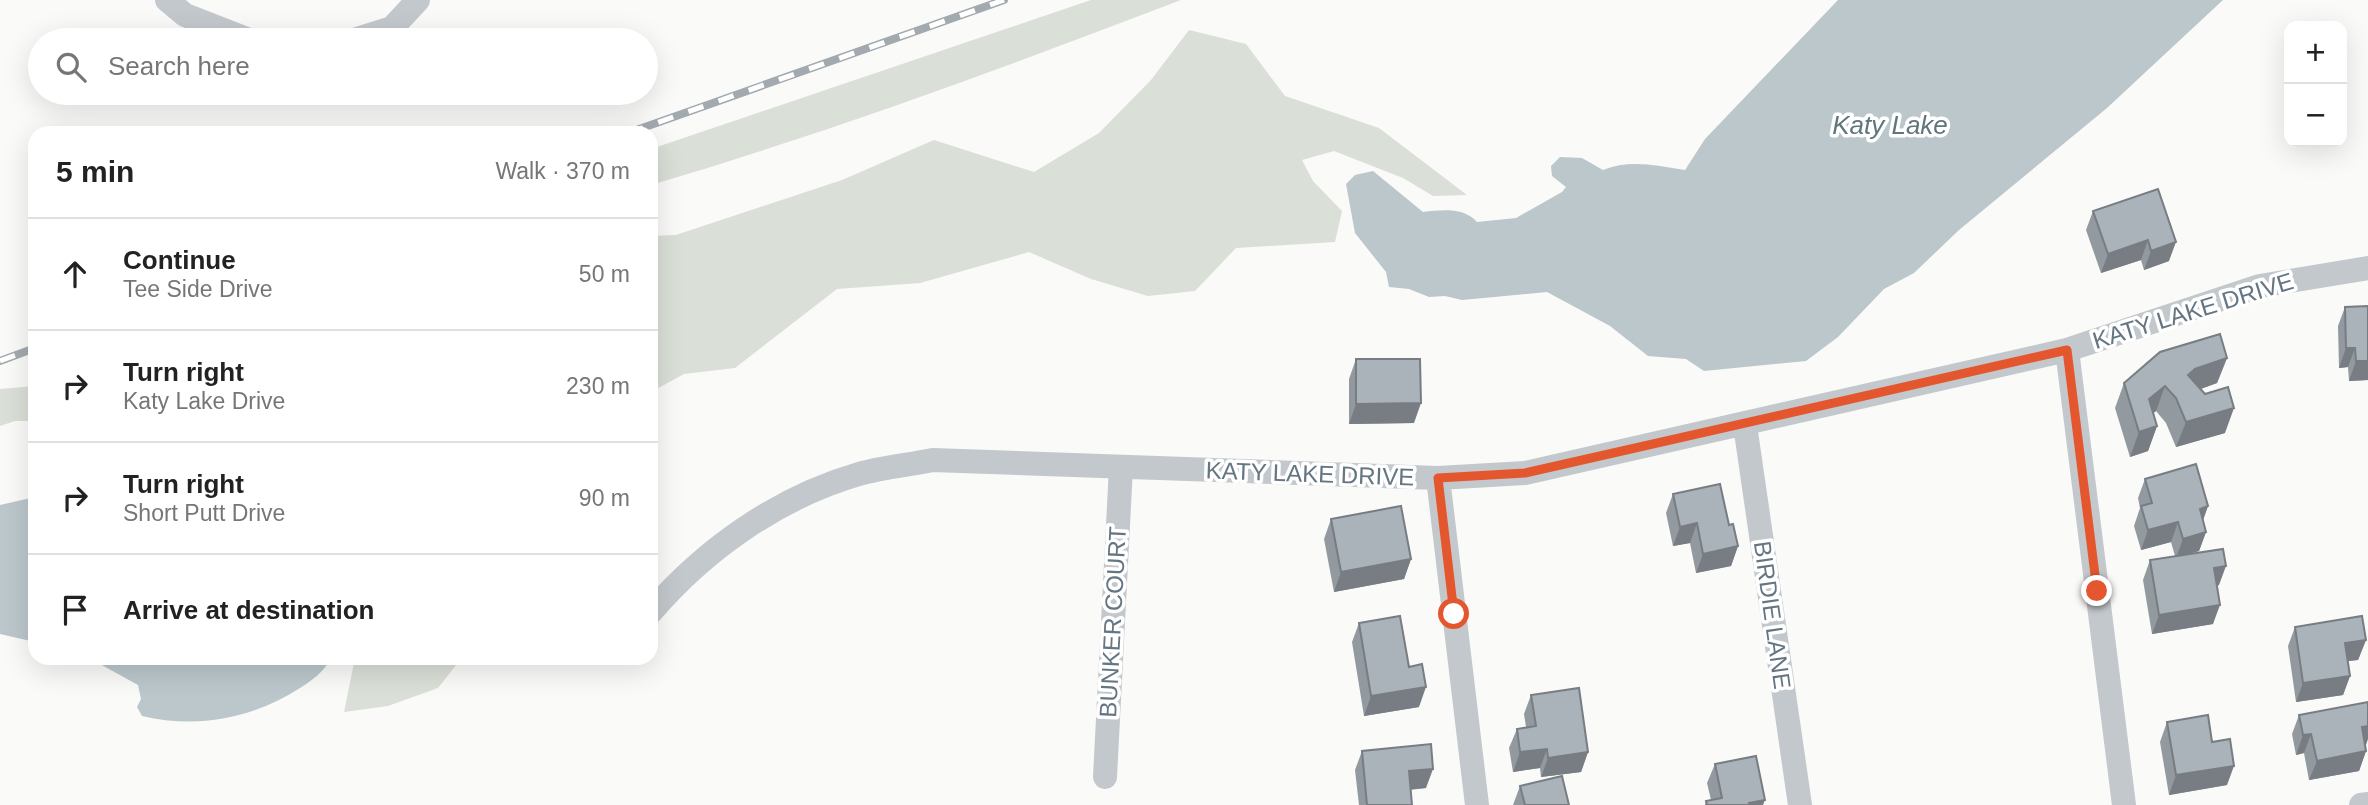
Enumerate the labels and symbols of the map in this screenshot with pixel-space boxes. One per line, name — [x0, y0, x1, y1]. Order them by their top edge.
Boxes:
water label: Katy Lake — [1832, 110, 1948, 140]
street label: KATY LAKE DRIVE — [2089, 267, 2297, 354]
street label: KATY LAKE DRIVE — [1205, 456, 1415, 491]
street label: BUNKER COURT — [1094, 525, 1131, 718]
street label: BIRDIE LANE — [1749, 539, 1796, 691]
route end — [2081, 575, 2112, 606]
route start — [1438, 598, 1469, 629]

